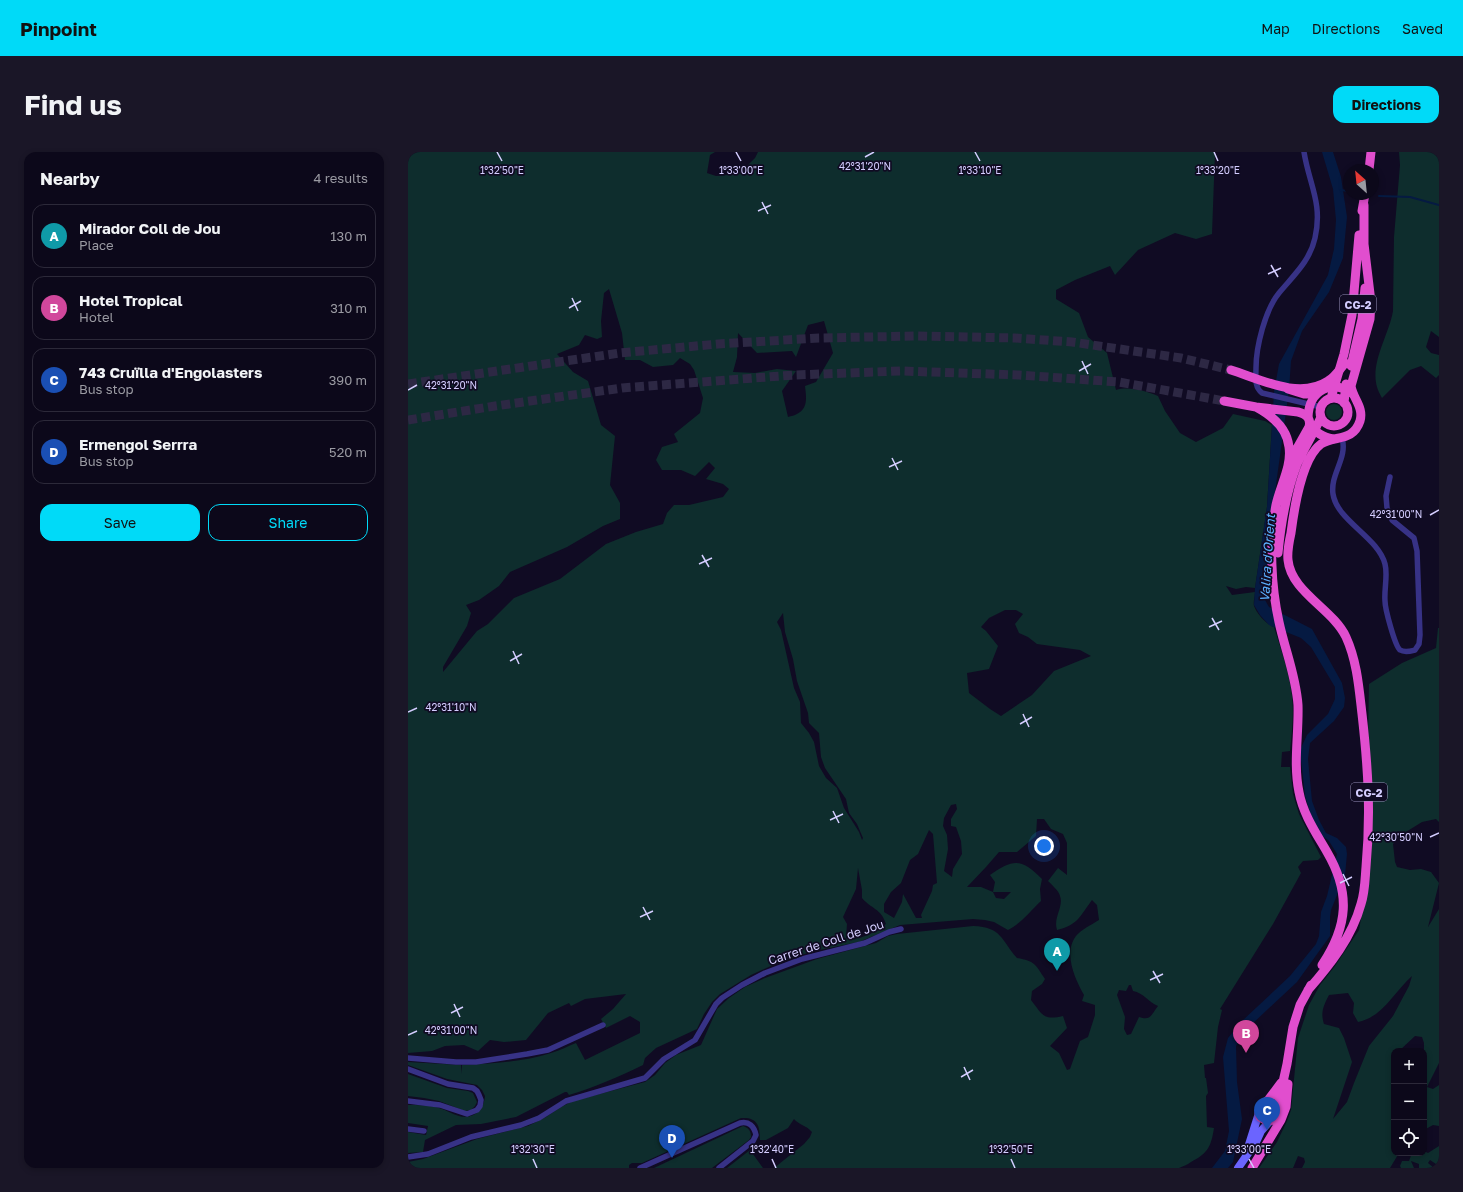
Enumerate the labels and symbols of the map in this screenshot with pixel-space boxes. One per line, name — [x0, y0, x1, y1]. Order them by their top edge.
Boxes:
text: 42°31'20"N — [839, 160, 891, 172]
text: 1°32'50"E — [480, 164, 524, 176]
text: 1°33'00"E — [719, 164, 763, 176]
text: 1°33'10"E — [959, 164, 1001, 176]
text: 1°33'20"E — [1196, 164, 1240, 176]
north arrow — [1343, 164, 1379, 200]
road number: CG-2 — [1340, 295, 1376, 313]
text: 42°31'20"N — [425, 379, 477, 391]
text: 42°31'00"N — [1370, 508, 1422, 520]
water label: Valira d'Orient — [1256, 512, 1278, 602]
text: 42°31'10"N — [425, 701, 477, 713]
road number: CG-2 — [1351, 783, 1387, 801]
text: 42°30'50"N — [1369, 831, 1423, 843]
your location — [1034, 836, 1054, 856]
street label: Carrer de Coll de Jou — [766, 916, 886, 968]
pin: A — [1044, 938, 1070, 971]
pin: B — [1233, 1020, 1259, 1053]
text: 42°31'00"N — [425, 1024, 477, 1036]
pin: C — [1254, 1097, 1280, 1130]
pin: D — [659, 1125, 685, 1158]
text: 1°32'30"E — [511, 1143, 555, 1155]
text: 1°32'40"E — [750, 1143, 794, 1155]
text: 1°32'50"E — [989, 1143, 1033, 1155]
text: 1°33'00"E — [1227, 1143, 1271, 1155]

